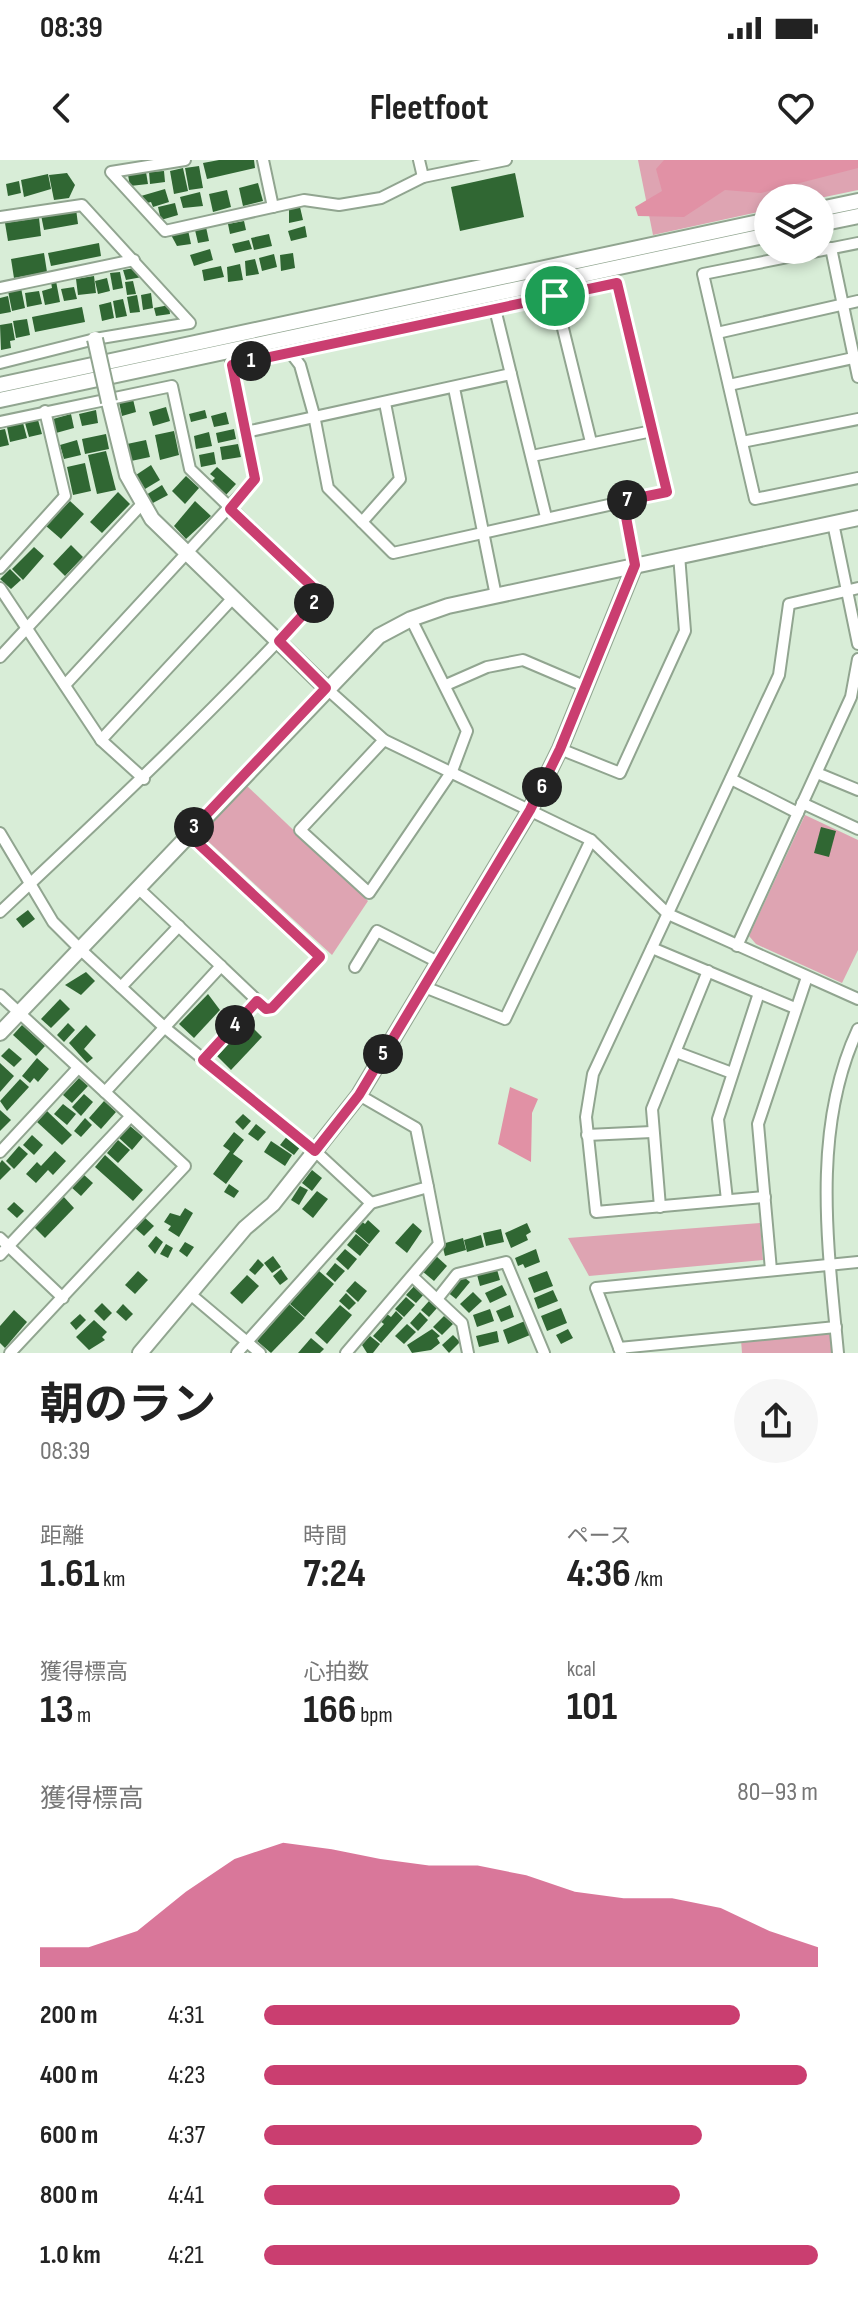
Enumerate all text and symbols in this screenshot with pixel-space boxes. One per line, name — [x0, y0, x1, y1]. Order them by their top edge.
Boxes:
text: 08:39 — [40, 10, 103, 46]
icon: back — [40, 86, 84, 130]
icon: heart — [774, 86, 818, 130]
text: Fleetfoot — [370, 87, 488, 130]
map controls — [754, 184, 834, 264]
button: layers — [754, 184, 834, 264]
pin — [521, 262, 589, 330]
icon: arrive — [533, 274, 577, 318]
pin: 1 — [231, 341, 271, 381]
text: 1 — [247, 347, 255, 374]
pin: 7 — [607, 480, 647, 520]
text: 7 — [622, 486, 632, 513]
pin: 2 — [294, 583, 334, 623]
text: 2 — [309, 589, 319, 616]
pin: 6 — [522, 767, 562, 807]
text: 6 — [537, 773, 547, 800]
pin: 3 — [174, 807, 214, 847]
text: 3 — [189, 813, 199, 840]
pin: 4 — [215, 1005, 255, 1045]
text: 4 — [230, 1011, 240, 1038]
pin: 5 — [363, 1034, 403, 1074]
text: 5 — [378, 1040, 388, 1067]
text: 朝のラン — [40, 1379, 216, 1432]
button: share — [734, 1379, 818, 1463]
text: 08:39 — [40, 1436, 90, 1467]
text: 距離 — [40, 1523, 84, 1550]
text: 時間 — [303, 1523, 347, 1550]
text: ペース — [567, 1523, 632, 1550]
text: 1.61 — [40, 1550, 99, 1598]
text: 7:24 — [303, 1550, 366, 1598]
text: 4:36 — [567, 1550, 631, 1598]
text: km — [99, 1566, 126, 1593]
text: /km — [631, 1566, 663, 1593]
text: kcal — [567, 1656, 596, 1683]
text: 獲得標高 — [40, 1659, 128, 1686]
text: 心拍数 — [303, 1659, 369, 1686]
text: 101 — [567, 1683, 617, 1731]
text: 13 — [40, 1686, 74, 1734]
text: 166 — [303, 1686, 357, 1734]
text: m — [74, 1702, 91, 1729]
text: bpm — [357, 1702, 393, 1729]
text: 80–93 m — [737, 1777, 818, 1808]
text: 獲得標高 — [40, 1784, 144, 1815]
text: 200 m — [40, 2000, 97, 2031]
text: 4:31 — [168, 2000, 204, 2031]
text: 400 m — [40, 2060, 98, 2091]
text: 4:23 — [168, 2060, 205, 2091]
text: 600 m — [40, 2120, 98, 2151]
text: 4:37 — [168, 2120, 205, 2151]
text: 800 m — [40, 2180, 98, 2211]
text: 4:41 — [168, 2180, 204, 2211]
text: 1.0 km — [40, 2240, 101, 2271]
text: 4:21 — [168, 2240, 204, 2271]

